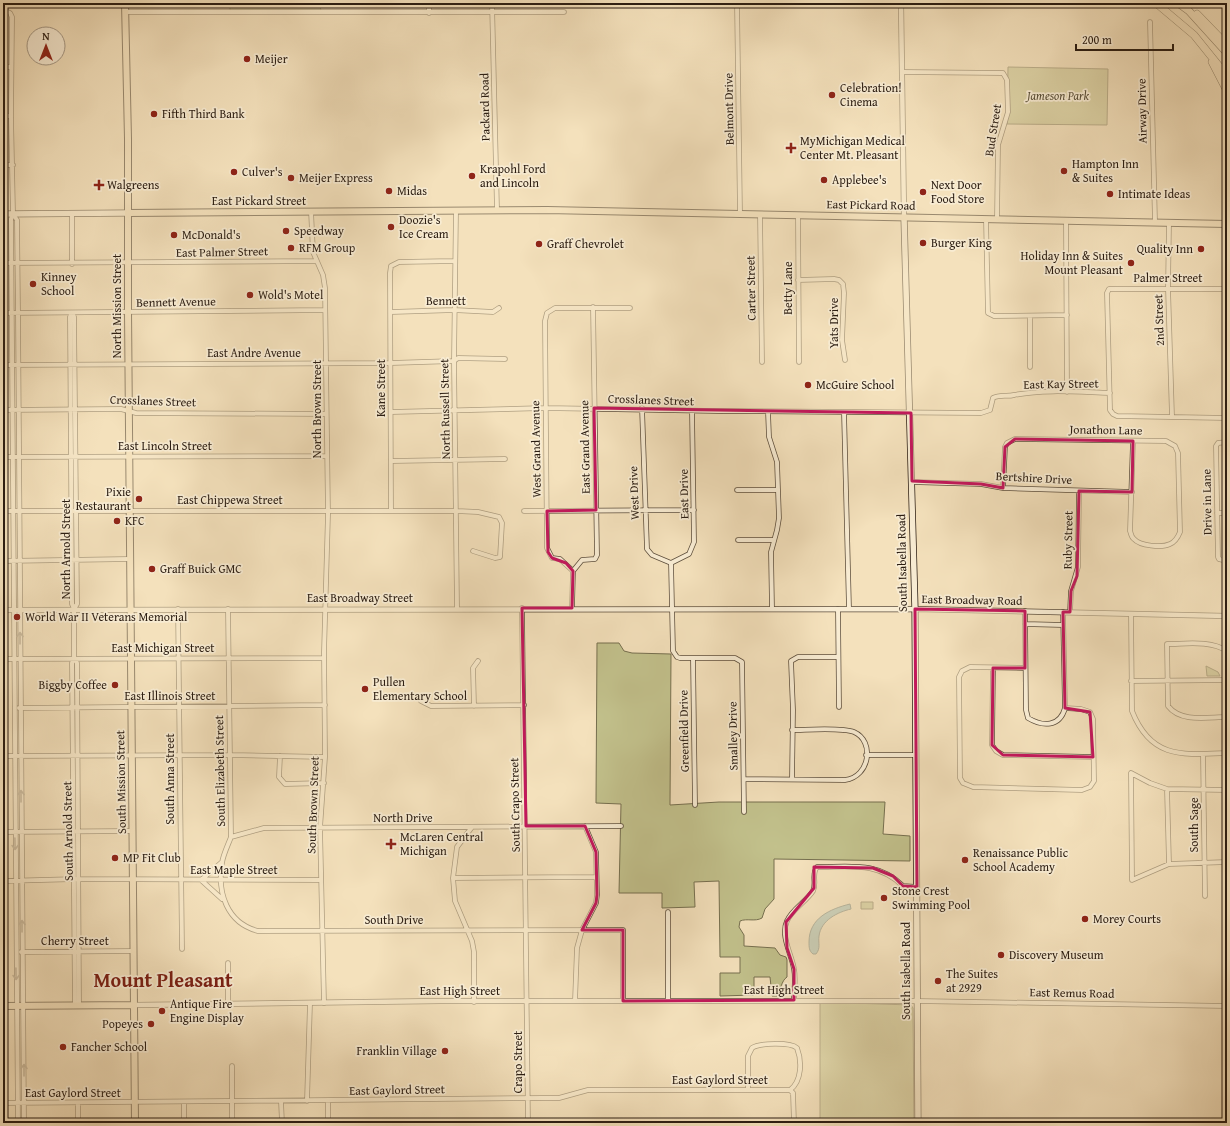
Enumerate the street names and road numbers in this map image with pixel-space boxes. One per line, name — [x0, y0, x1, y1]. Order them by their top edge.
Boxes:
street label: Packard Road — [475, 72, 494, 141]
street label: Belmont Drive — [719, 72, 738, 145]
street label: Airway Drive — [1132, 78, 1151, 144]
street label: Bud Street — [980, 102, 1005, 157]
street label: East Pickard Street — [212, 192, 307, 209]
street label: East Pickard Road — [826, 195, 916, 214]
street label: East Palmer Street — [176, 242, 269, 261]
street label: North Mission Street — [108, 253, 125, 358]
street label: Carter Street — [741, 255, 760, 321]
street label: Betty Lane — [779, 261, 796, 315]
street label: Palmer Street — [1134, 269, 1203, 286]
street label: Bennett Avenue — [136, 292, 216, 311]
street label: Bennett — [426, 292, 467, 309]
street label: 2nd Street — [1149, 293, 1168, 346]
street label: Yats Drive — [825, 297, 842, 348]
street label: East Andre Avenue — [207, 344, 301, 361]
street label: Kane Street — [372, 358, 389, 417]
street label: North Russell Street — [435, 358, 454, 460]
street label: North Brown Street — [308, 359, 325, 458]
street label: East Kay Street — [1023, 374, 1099, 393]
street label: Crosslanes Street — [608, 390, 695, 410]
street label: Crosslanes Street — [110, 391, 197, 411]
street label: West Grand Avenue — [526, 400, 545, 498]
street label: East Grand Avenue — [575, 400, 594, 494]
street label: Jonathon Lane — [1068, 420, 1143, 439]
street label: East Lincoln Street — [118, 437, 213, 454]
street label: West Drive — [624, 465, 643, 520]
street label: Bertshire Drive — [995, 467, 1073, 488]
street label: East Drive — [675, 468, 692, 519]
street label: Drive in Lane — [1197, 468, 1216, 535]
street label: East Chippewa Street — [177, 491, 284, 508]
street label: North Arnold Street — [57, 498, 74, 599]
street label: Ruby Street — [1058, 510, 1077, 569]
street label: South Isabella Road — [892, 513, 911, 612]
street label: East Broadway Street — [307, 589, 414, 606]
street label: East Broadway Road — [921, 590, 1023, 609]
street label: East Michigan Street — [111, 639, 215, 656]
street label: East Illinois Street — [124, 687, 216, 704]
street label: Greenfield Drive — [674, 689, 693, 772]
street label: Smalley Drive — [723, 701, 742, 771]
street label: South Elizabeth Street — [210, 714, 229, 827]
street label: South Mission Street — [111, 729, 130, 834]
street label: South Anna Street — [161, 732, 178, 825]
street label: South Brown Street — [302, 755, 323, 854]
street label: South Crapo Street — [505, 757, 524, 853]
street label: South Arnold Street — [58, 780, 77, 881]
street label: South Sage — [1185, 797, 1202, 853]
street label: North Drive — [373, 809, 433, 826]
street label: East Maple Street — [190, 861, 278, 878]
street label: South Drive — [364, 911, 424, 928]
street label: South Isabella Road — [897, 921, 914, 1020]
street label: Cherry Street — [41, 932, 110, 949]
street label: East High Street — [744, 981, 825, 998]
street label: East High Street — [420, 982, 501, 999]
street label: East Remus Road — [1029, 983, 1115, 1002]
street label: Crapo Street — [509, 1030, 526, 1093]
street label: East Gaylord Street — [672, 1071, 769, 1088]
street label: East Gaylord Street — [349, 1080, 446, 1099]
street label: East Gaylord Street — [25, 1084, 122, 1101]

